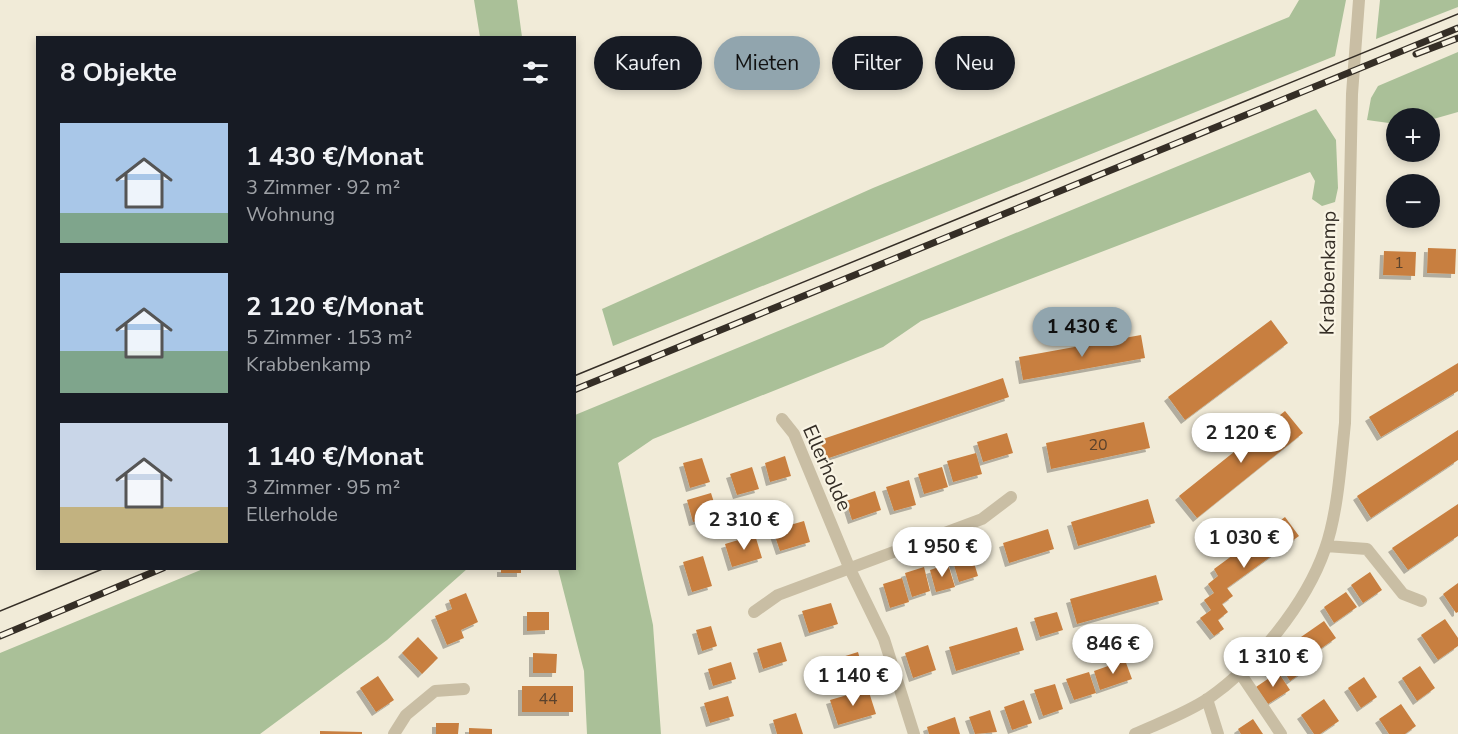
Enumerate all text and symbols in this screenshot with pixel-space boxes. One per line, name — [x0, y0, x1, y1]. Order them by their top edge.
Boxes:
chip: Kaufen — [594, 36, 702, 90]
chip: Mieten — [714, 36, 820, 90]
chip: Filter — [832, 36, 923, 90]
chip: Neu — [935, 36, 1015, 90]
text: 8 Objekte — [60, 55, 177, 90]
icon: filters — [519, 56, 552, 89]
map controls — [1386, 108, 1440, 228]
button: + — [1386, 108, 1440, 162]
text: 1 430 €/Monat — [246, 139, 423, 174]
icon: home — [108, 147, 180, 219]
text: 3 Zimmer · 92 m² — [246, 174, 400, 201]
button: − — [1386, 174, 1440, 228]
text: Wohnung — [246, 201, 335, 228]
street label: Krabbenkamp — [1313, 210, 1343, 336]
house number: 1 — [1394, 252, 1404, 274]
text: 2 120 €/Monat — [246, 289, 423, 324]
icon: home — [108, 297, 180, 369]
pin: 1 430 € — [1027, 307, 1137, 358]
text: 1 430 € — [1047, 313, 1117, 340]
text: 5 Zimmer · 153 m² — [246, 324, 412, 351]
text: Krabbenkamp — [246, 351, 371, 378]
pin: 2 120 € — [1186, 413, 1296, 464]
text: 2 120 € — [1206, 419, 1276, 446]
street label: Ellerholde — [796, 421, 858, 515]
house number: 20 — [1088, 434, 1108, 456]
text: 1 140 €/Monat — [246, 439, 423, 474]
icon: home — [108, 447, 180, 519]
text: 3 Zimmer · 95 m² — [246, 474, 400, 501]
pin: 2 310 € — [689, 500, 799, 551]
text: Ellerholde — [246, 501, 338, 528]
text: 2 310 € — [709, 506, 779, 533]
pin: 1 030 € — [1189, 518, 1299, 569]
text: 1 030 € — [1209, 524, 1279, 551]
pin: 1 950 € — [887, 527, 997, 578]
text: 1 950 € — [907, 533, 977, 560]
pin: 846 € — [1071, 624, 1155, 675]
text: 846 € — [1086, 630, 1140, 657]
pin: 1 310 € — [1218, 637, 1328, 688]
text: 1 310 € — [1238, 643, 1308, 670]
pin: 1 140 € — [798, 656, 908, 707]
text: 1 140 € — [818, 662, 888, 689]
house number: 44 — [538, 688, 558, 710]

